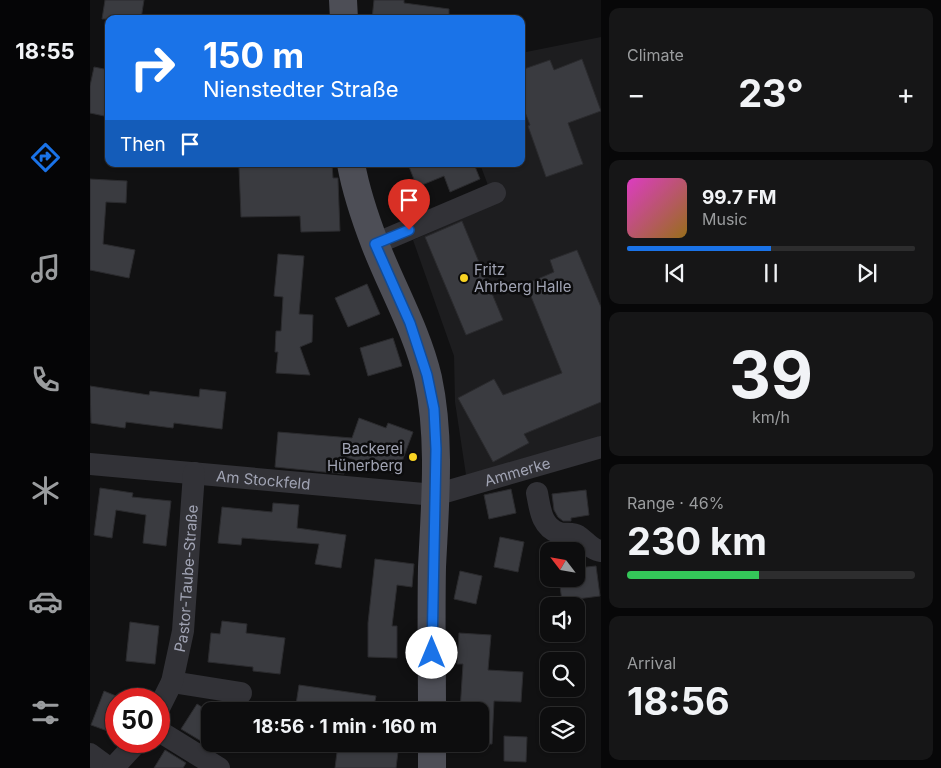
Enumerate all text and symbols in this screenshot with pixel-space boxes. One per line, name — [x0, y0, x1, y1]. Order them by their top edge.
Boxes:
text: 150 m — [203, 34, 304, 76]
icon: right — [120, 35, 185, 100]
text: 18:55 — [15, 38, 75, 64]
text: Climate — [627, 45, 684, 65]
text: 23° — [738, 70, 804, 116]
text: Nienstedter Straße — [203, 76, 399, 102]
text: − — [627, 77, 646, 111]
text: + — [896, 77, 915, 111]
icon: arrive — [176, 130, 204, 158]
text: Then — [120, 133, 166, 156]
icon: directions — [28, 140, 63, 175]
pin — [388, 179, 430, 230]
icon: arrive — [395, 186, 423, 214]
text: 99.7 FM — [702, 186, 776, 209]
text: Music — [702, 209, 747, 229]
icon: music — [28, 251, 63, 286]
icon: previous — [661, 259, 689, 287]
icon: pause — [757, 259, 785, 287]
icon: next — [853, 259, 881, 287]
place label: Fritz Ahrberg Halle — [474, 260, 571, 296]
marker: Fritz Ahrberg Halle — [458, 272, 470, 284]
text: 39 — [729, 335, 813, 414]
icon: phone — [28, 362, 63, 397]
text: km/h — [752, 407, 790, 427]
place label: Backerei Hünerberg — [327, 439, 403, 475]
marker: Backerei Hünerberg — [407, 451, 419, 463]
street label: Ammerke — [482, 453, 553, 490]
street label: Am Stockfeld — [215, 466, 311, 493]
icon: climate — [28, 473, 63, 508]
text: Range · 46% — [627, 493, 724, 513]
street label: Pastor-Taube-Straße — [169, 504, 201, 654]
text: 230 km — [627, 518, 767, 564]
north arrow — [540, 542, 585, 588]
map controls — [540, 542, 585, 752]
icon: car — [28, 584, 63, 619]
button: sound — [540, 597, 585, 642]
position arrow — [405, 626, 457, 678]
button: search — [540, 652, 585, 697]
text: Arrival — [627, 653, 676, 673]
text: 18:56 — [627, 678, 730, 724]
speed limit sign: 50 — [105, 688, 170, 753]
icon: filters — [28, 695, 63, 730]
button: layers — [540, 707, 585, 752]
text: 18:56 · 1 min · 160 m — [253, 715, 437, 738]

